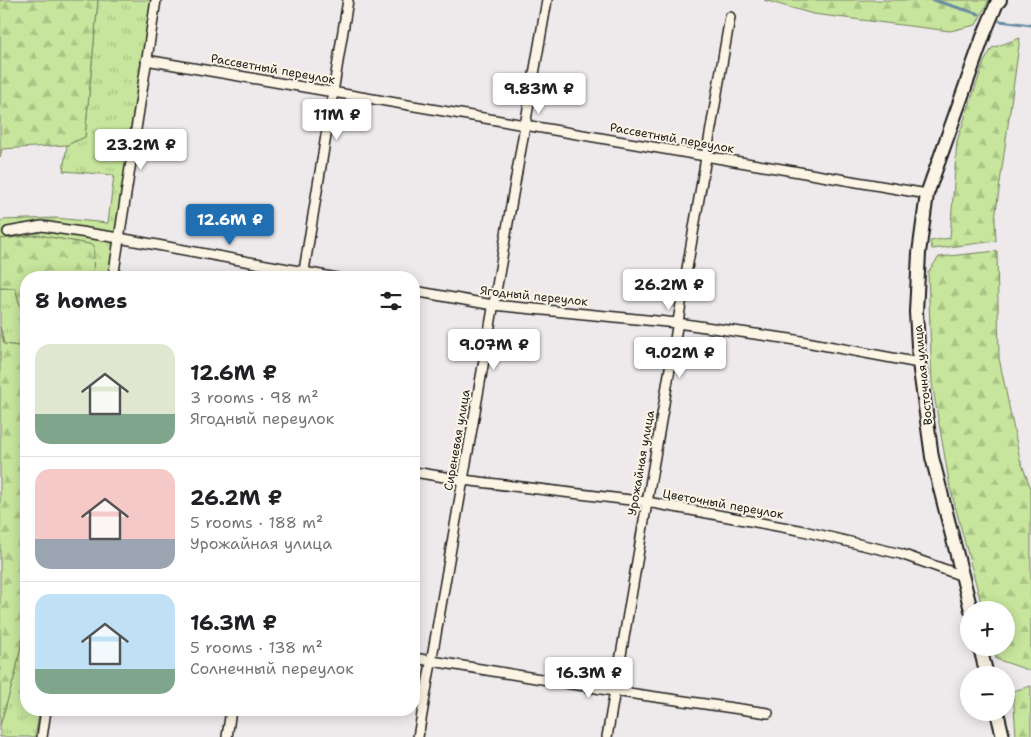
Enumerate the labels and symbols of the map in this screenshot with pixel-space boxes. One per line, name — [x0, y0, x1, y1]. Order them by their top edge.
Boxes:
street label: Рассветный переулок — [210, 50, 337, 88]
pin: 9.83M ₽ — [493, 72, 585, 115]
pin: 11M ₽ — [302, 98, 372, 141]
street label: Рассветный переулок — [609, 119, 736, 157]
pin: 23.2M ₽ — [95, 128, 187, 171]
pin: 12.6M ₽ — [184, 204, 276, 246]
pin: 26.2M ₽ — [623, 268, 715, 311]
street label: Ягодный переулок — [479, 282, 589, 310]
street label: Восточная улица — [910, 324, 936, 426]
pin: 9.07M ₽ — [448, 328, 540, 371]
pin: 9.02M ₽ — [634, 336, 726, 379]
street label: Сиреневая улица — [440, 387, 474, 492]
street label: Урожайная улица — [624, 409, 658, 517]
street label: Цветочный переулок — [661, 485, 785, 523]
pin: 16.3M ₽ — [543, 656, 635, 699]

